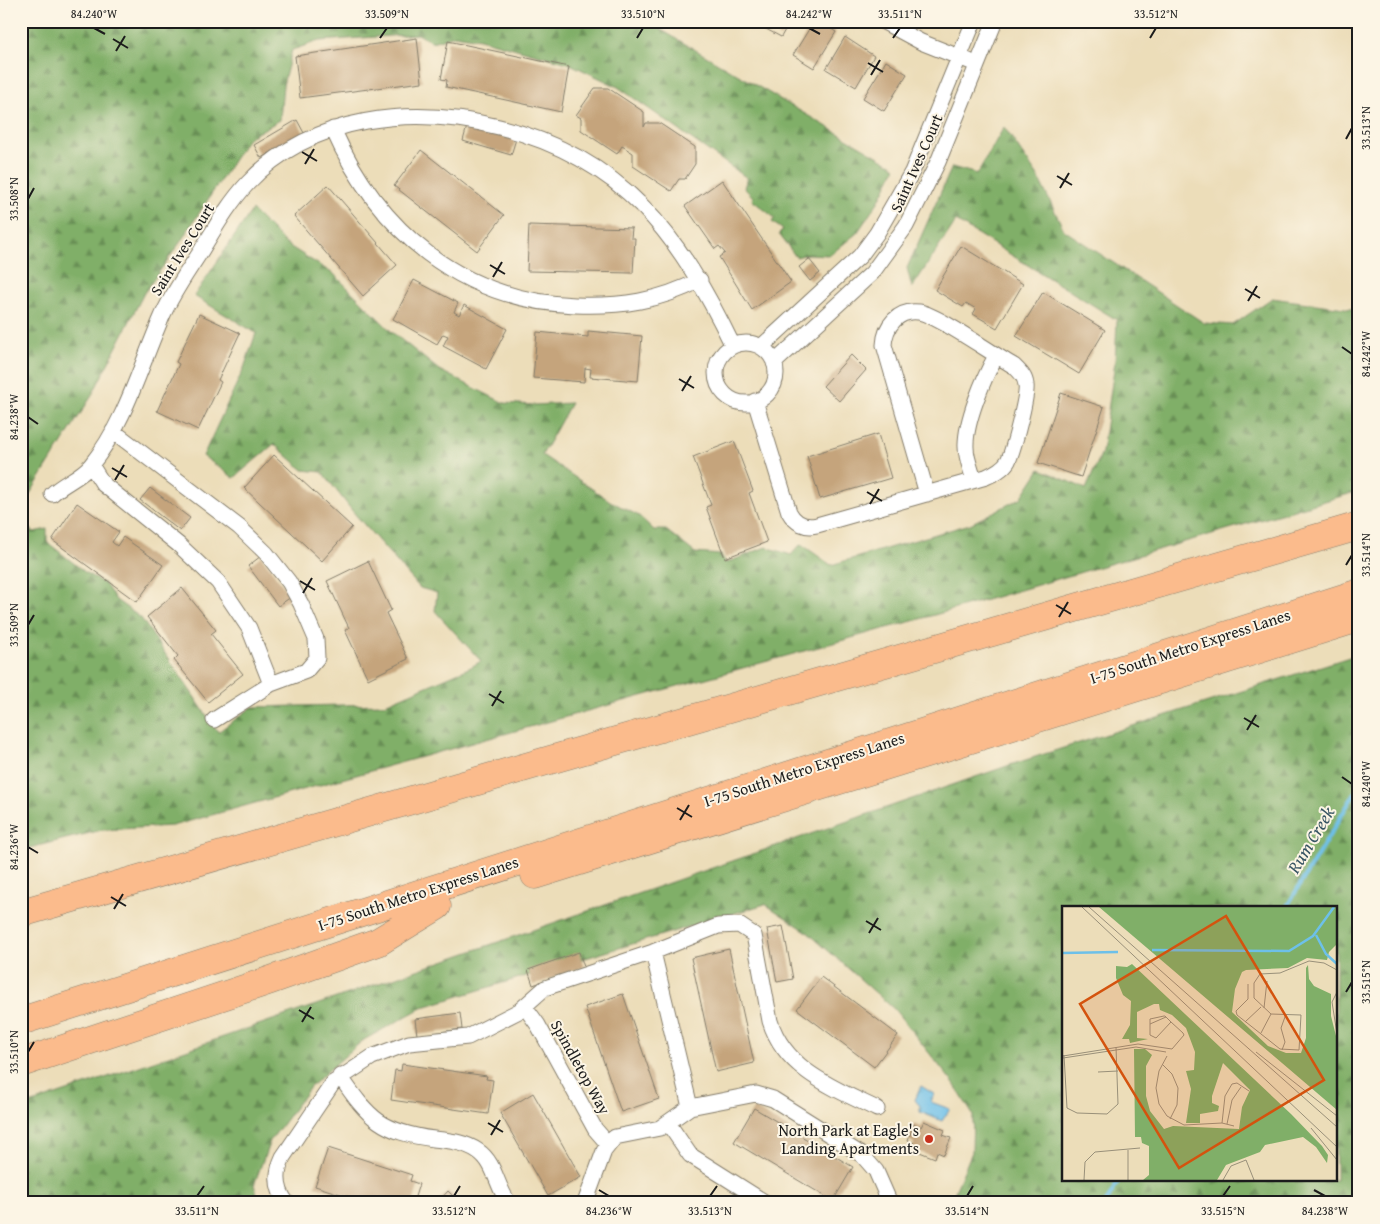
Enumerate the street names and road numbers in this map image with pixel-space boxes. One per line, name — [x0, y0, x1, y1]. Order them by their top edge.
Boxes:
street label: Saint Ives Court — [884, 110, 949, 216]
street label: Saint Ives Court — [144, 198, 220, 300]
street label: I-75 South Metro Express Lanes — [1087, 602, 1293, 690]
street label: I-75 South Metro Express Lanes — [701, 725, 907, 813]
street label: I-75 South Metro Express Lanes — [315, 849, 521, 937]
street label: Spindletop Way — [545, 1015, 617, 1119]

